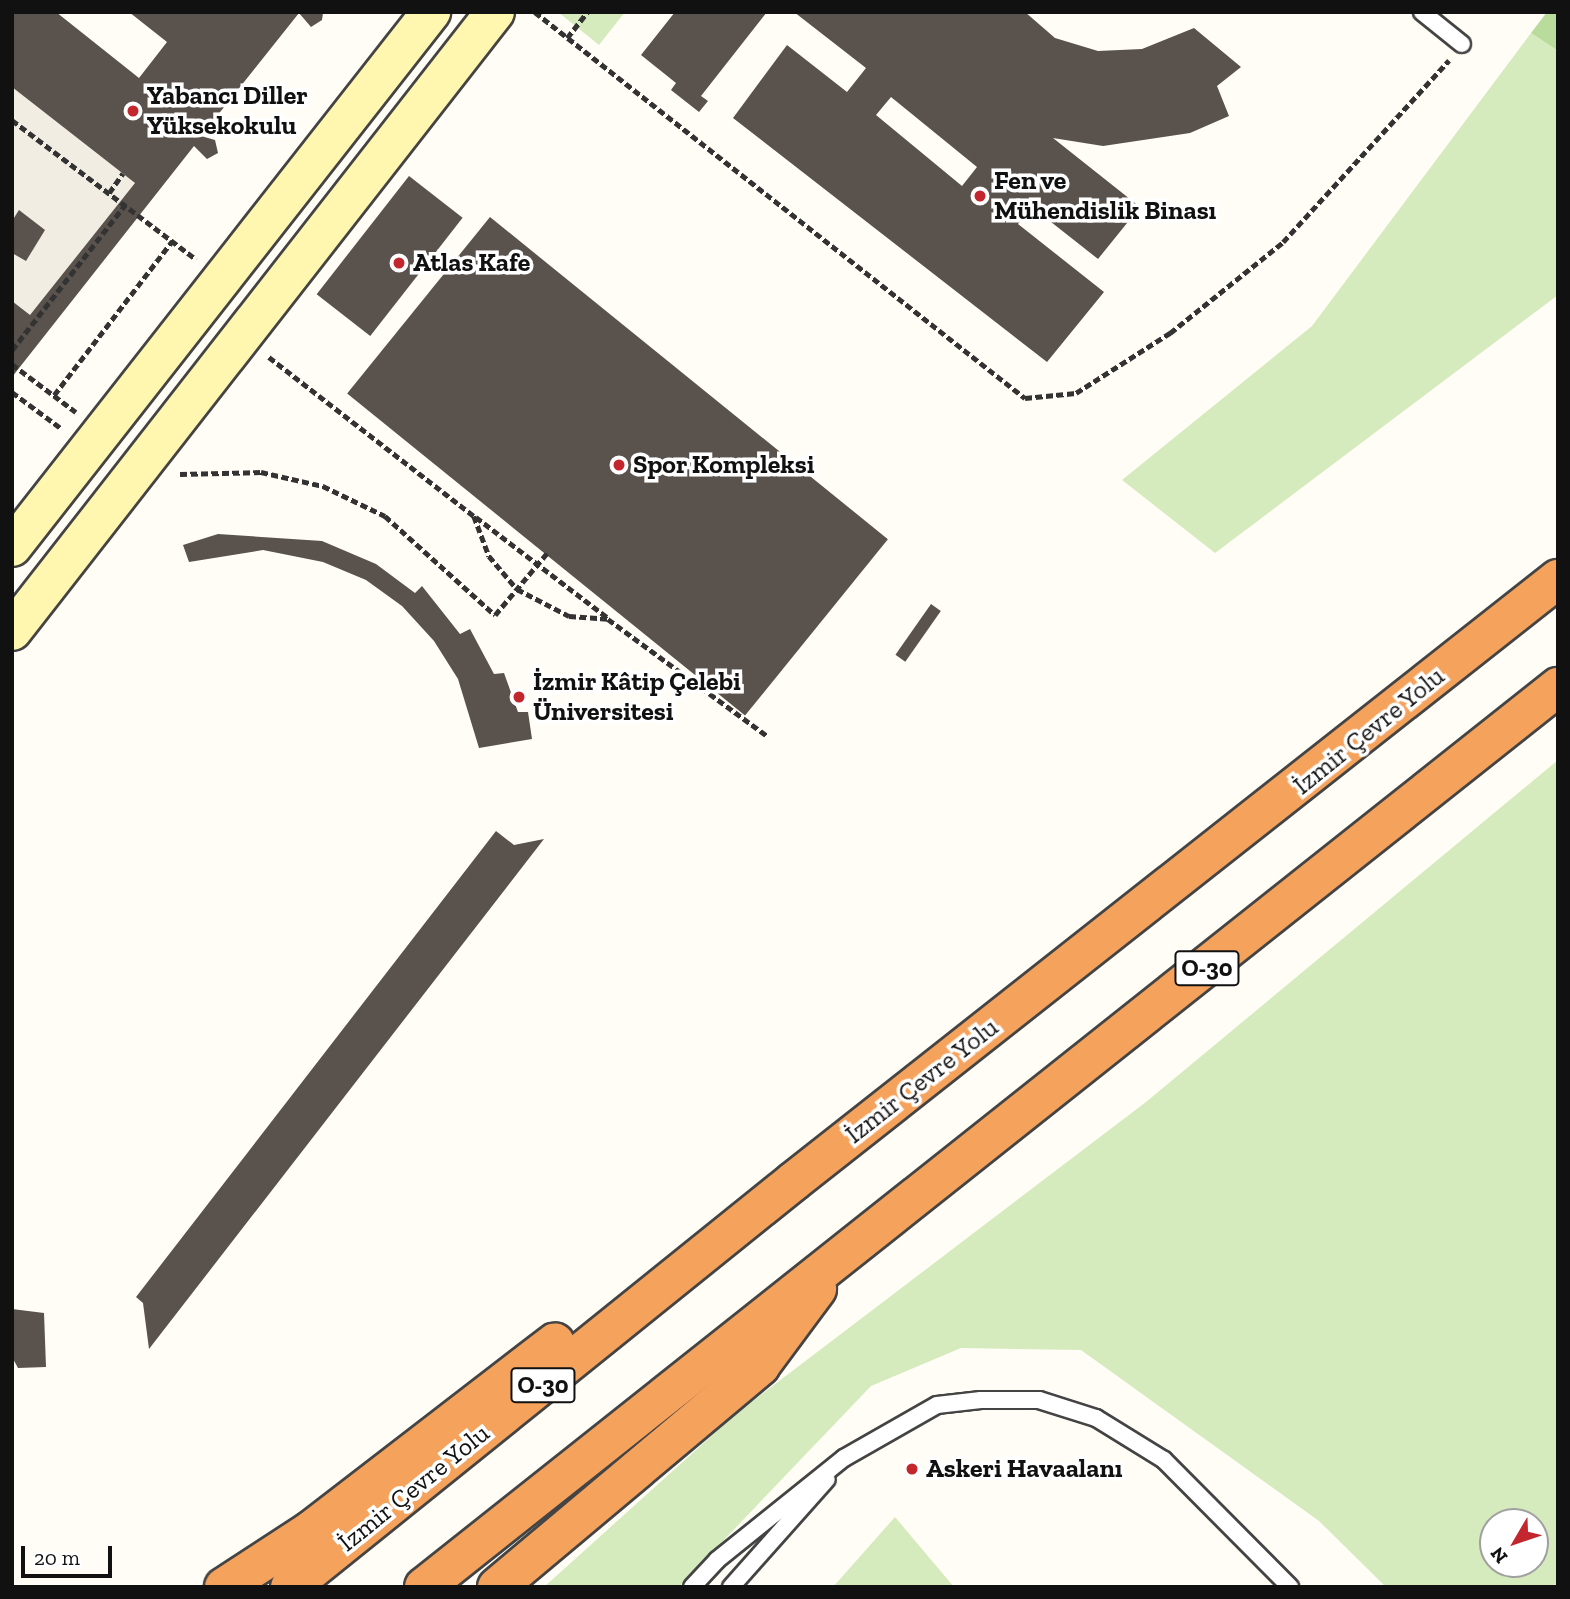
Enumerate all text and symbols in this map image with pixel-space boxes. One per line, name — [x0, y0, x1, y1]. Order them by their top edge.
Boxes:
place label: Yabancı Diller Yüksekokulu — [147, 80, 308, 142]
marker: Yabancı Diller Yüksekokulu — [125, 103, 141, 119]
place label: Fen ve Mühendislik Binası — [994, 165, 1216, 227]
marker: Fen ve Mühendislik Binası — [972, 188, 988, 204]
place label: Atlas Kafe — [413, 247, 530, 279]
marker: Atlas Kafe — [391, 255, 407, 271]
place label: Spor Kompleksi — [633, 449, 815, 481]
marker: Spor Kompleksi — [611, 457, 627, 473]
street label: İzmir Çevre Yolu — [1287, 660, 1451, 802]
place label: İzmir Kâtip Çelebi Üniversitesi — [533, 666, 741, 728]
marker: İzmir Kâtip Çelebi Üniversitesi — [511, 689, 527, 705]
road number: O-30 — [1174, 948, 1240, 988]
street label: İzmir Çevre Yolu — [839, 1011, 1005, 1151]
road number: O-30 — [510, 1364, 576, 1406]
street label: İzmir Çevre Yolu — [332, 1417, 496, 1559]
place label: Askeri Havaalanı — [926, 1453, 1123, 1485]
marker: Askeri Havaalanı — [904, 1461, 920, 1477]
north arrow — [1479, 1508, 1549, 1578]
scale bar — [24, 1532, 116, 1576]
text: N — [1485, 1542, 1512, 1568]
text: 20 m — [34, 1545, 80, 1570]

